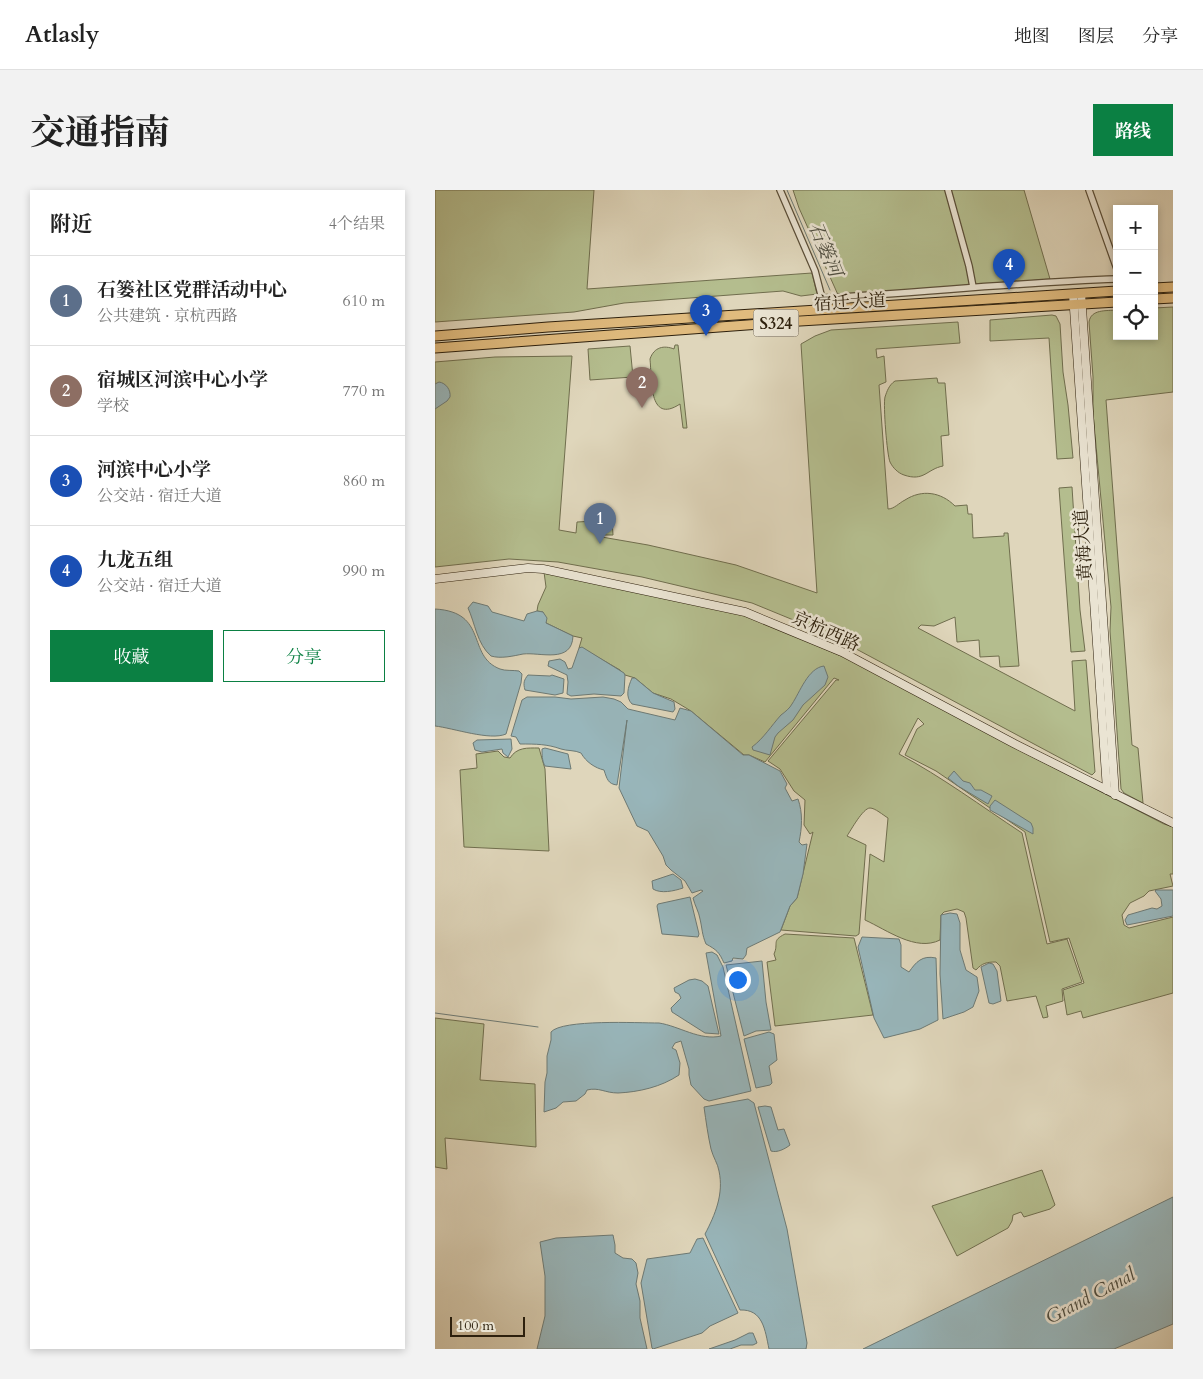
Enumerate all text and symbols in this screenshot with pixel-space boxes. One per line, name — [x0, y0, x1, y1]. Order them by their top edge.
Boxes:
text: Atlasly — [25, 18, 99, 51]
text: 地图 — [1014, 24, 1050, 49]
text: 图层 — [1078, 24, 1114, 49]
text: 分享 — [1142, 24, 1178, 49]
button: 路线 — [1093, 104, 1173, 156]
text: 交通指南 — [30, 109, 170, 157]
map controls — [1113, 205, 1158, 340]
button: + — [1113, 205, 1158, 250]
text: 附近 — [50, 210, 92, 239]
text: 4个结果 — [329, 213, 385, 235]
water label: 石篓河 — [802, 218, 849, 283]
pin: 4 — [993, 249, 1025, 290]
button: − — [1113, 250, 1158, 295]
text: 石篓社区党群活动中心 — [97, 277, 287, 303]
street label: 宿迁大道 — [813, 288, 887, 317]
text: 1 — [62, 290, 70, 312]
text: 610 m — [343, 290, 385, 312]
pin: 3 — [690, 295, 722, 336]
button: locate — [1113, 295, 1158, 340]
text: 公共建筑 · 京杭西路 — [97, 305, 238, 327]
road number: S324 — [753, 310, 799, 336]
text: 宿城区河滨中心小学 — [97, 367, 268, 393]
pin: 2 — [626, 367, 658, 408]
text: 2 — [62, 380, 70, 402]
text: 770 m — [343, 380, 385, 402]
text: 学校 — [97, 395, 129, 417]
text: 河滨中心小学 — [97, 457, 211, 483]
text: 3 — [62, 470, 70, 492]
text: 860 m — [343, 470, 385, 492]
text: 公交站 · 宿迁大道 — [97, 485, 222, 507]
pin: 1 — [584, 503, 616, 544]
street label: 黄海大道 — [1069, 508, 1098, 582]
text: 九龙五组 — [97, 547, 173, 573]
text: 4 — [62, 560, 70, 582]
text: 990 m — [343, 560, 385, 582]
text: 公交站 · 宿迁大道 — [97, 575, 222, 597]
street label: 京杭西路 — [788, 605, 864, 658]
button: 收藏 — [50, 630, 213, 682]
button: 分享 — [223, 630, 385, 682]
your location — [725, 967, 751, 993]
water label: Grand Canal — [1041, 1261, 1140, 1330]
scale bar — [450, 1314, 525, 1337]
text: 100 m — [457, 1316, 494, 1335]

